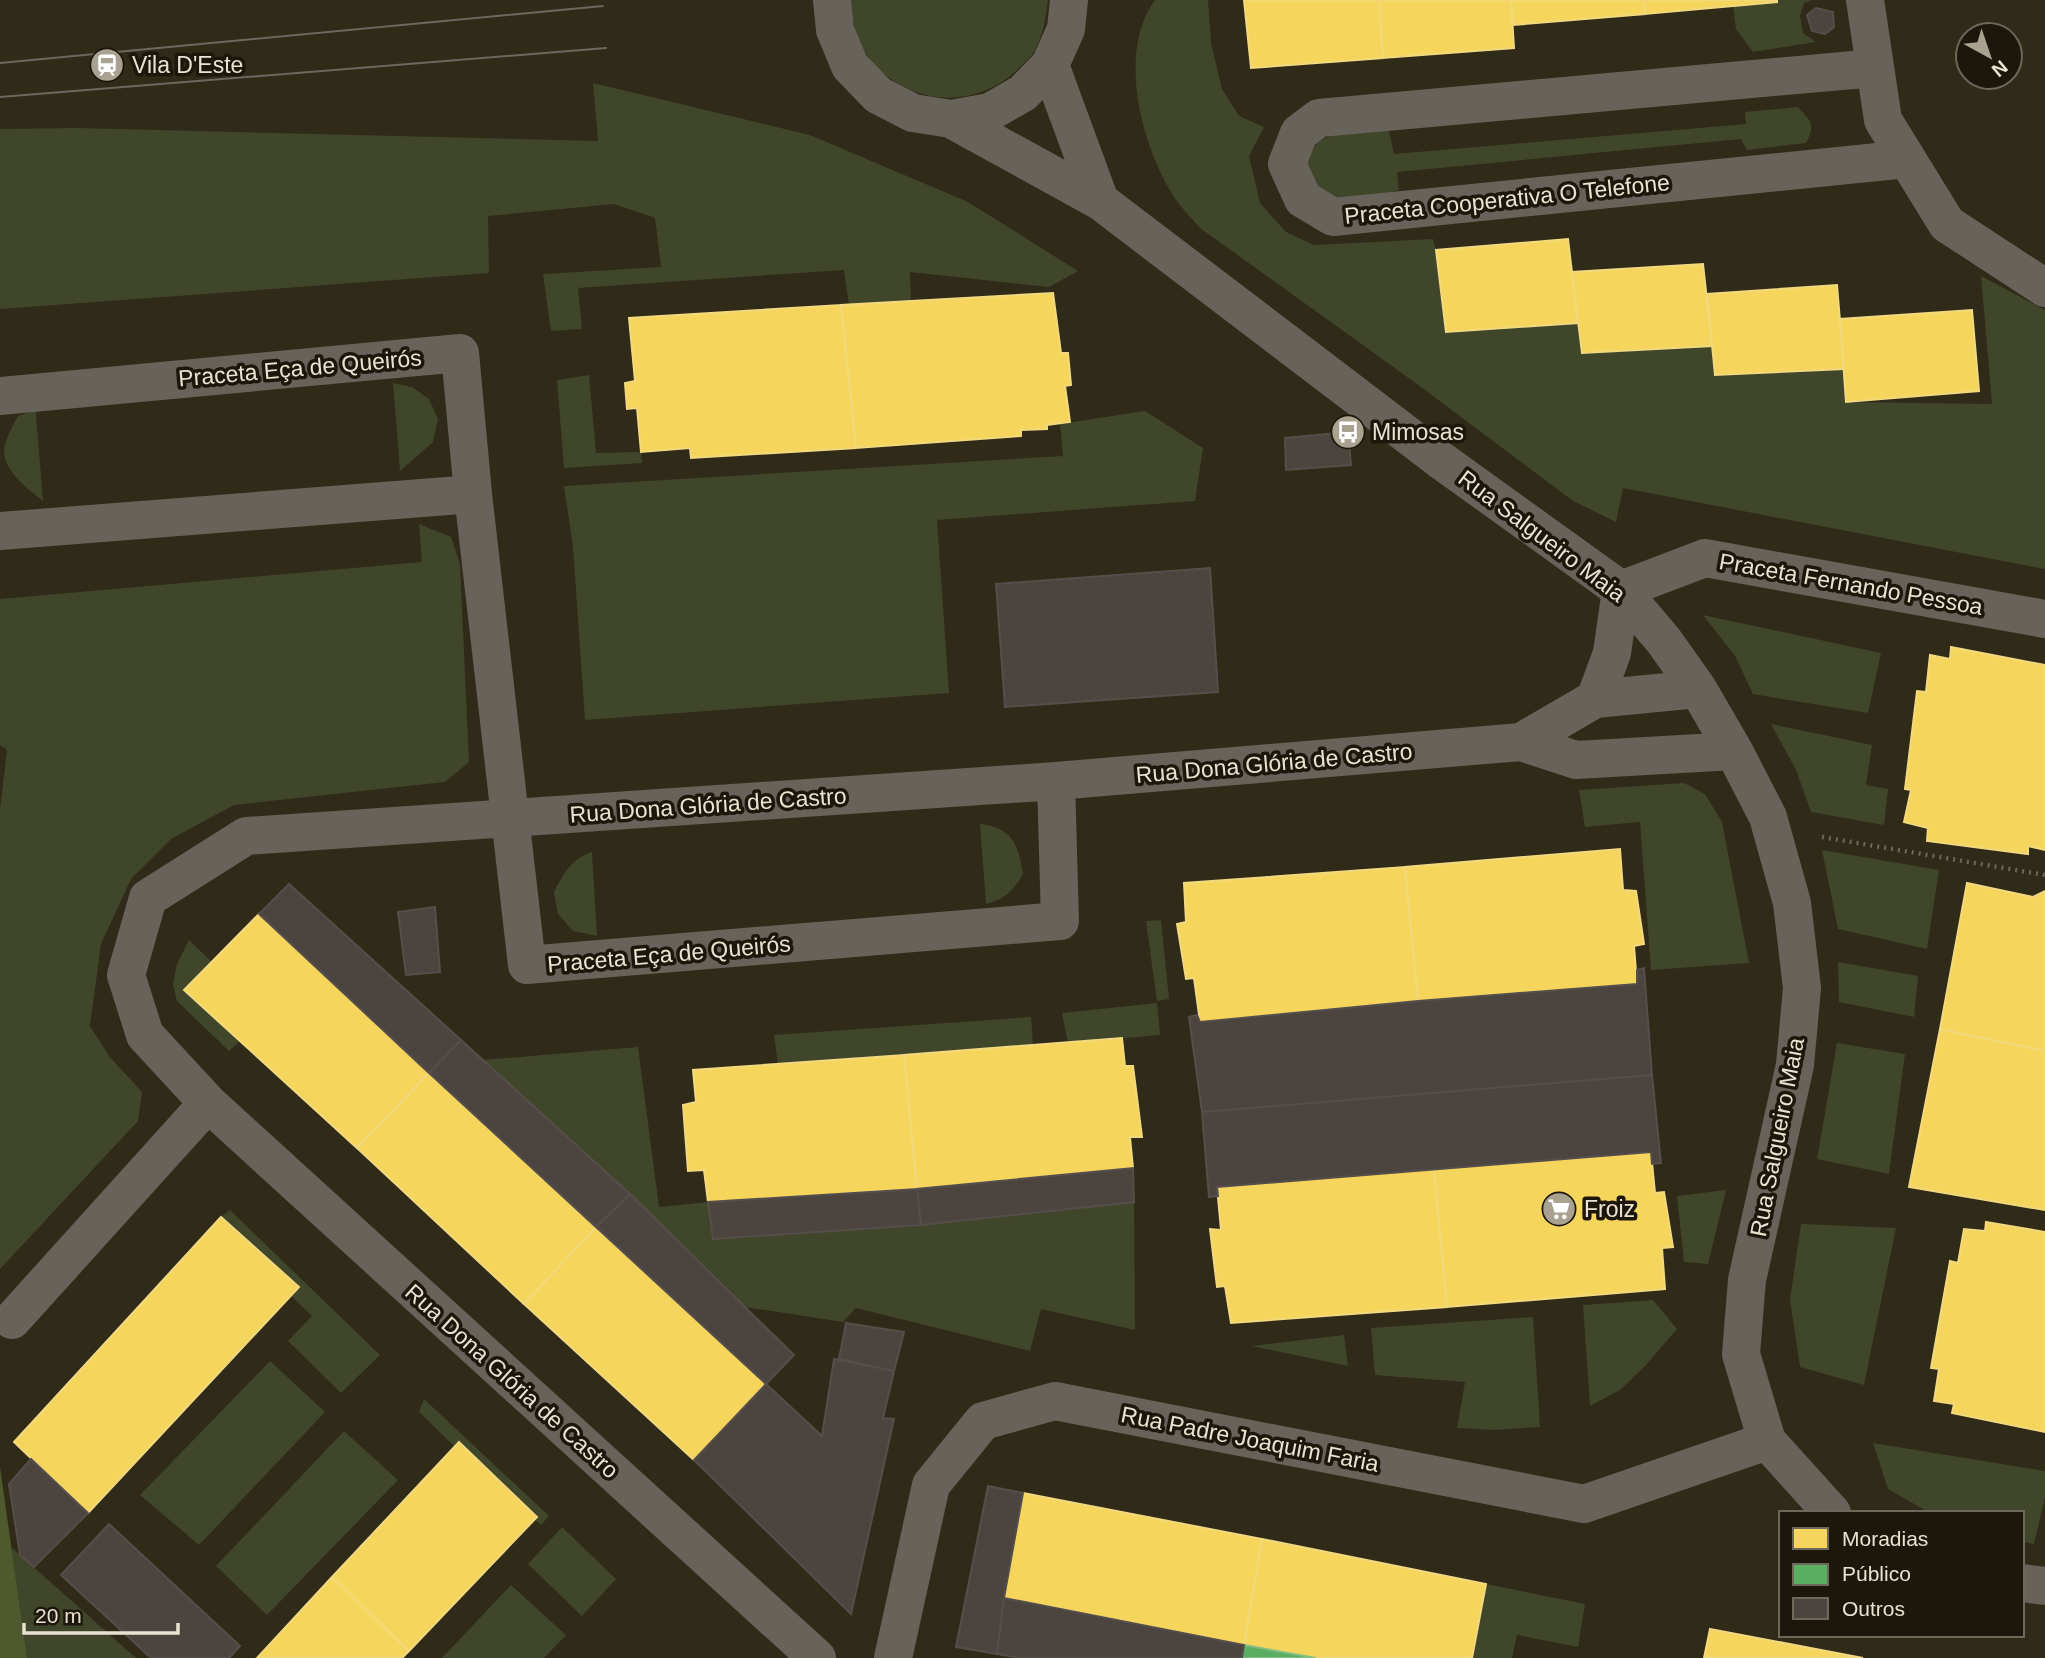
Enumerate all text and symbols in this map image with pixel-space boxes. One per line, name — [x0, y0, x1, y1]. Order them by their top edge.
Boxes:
north arrow — [1954, 21, 2024, 91]
station icon: Vila D'Este — [88, 46, 126, 84]
place label: Vila D'Este — [132, 52, 243, 78]
text: N — [1988, 56, 2012, 81]
street label: Praceta Cooperativa O Telefone — [1343, 169, 1671, 229]
street label: Praceta Eça de Queirós — [177, 344, 423, 392]
bus stop icon: Mimosas — [1329, 413, 1367, 451]
place label: Mimosas — [1372, 419, 1464, 445]
street label: Rua Salgueiro Maia — [1454, 465, 1631, 607]
street label: Praceta Fernando Pessoa — [1717, 548, 1985, 620]
street label: Rua Dona Glória de Castro — [1135, 738, 1413, 788]
street label: Rua Dona Glória de Castro — [569, 782, 847, 828]
street label: Praceta Eça de Queirós — [546, 930, 792, 978]
street label: Rua Salgueiro Maia — [1745, 1035, 1809, 1239]
supermarket icon: Froiz — [1540, 1190, 1578, 1228]
place label: Froiz — [1584, 1196, 1635, 1222]
street label: Rua Dona Glória de Castro — [400, 1279, 624, 1483]
street label: Rua Padre Joaquim Faria — [1119, 1401, 1381, 1477]
legend — [1779, 1511, 2024, 1637]
text: Moradias — [1842, 1527, 1928, 1550]
text: Público — [1842, 1562, 1911, 1585]
scale bar — [24, 1592, 178, 1636]
text: Outros — [1842, 1597, 1905, 1620]
text: 20 m — [35, 1604, 82, 1627]

